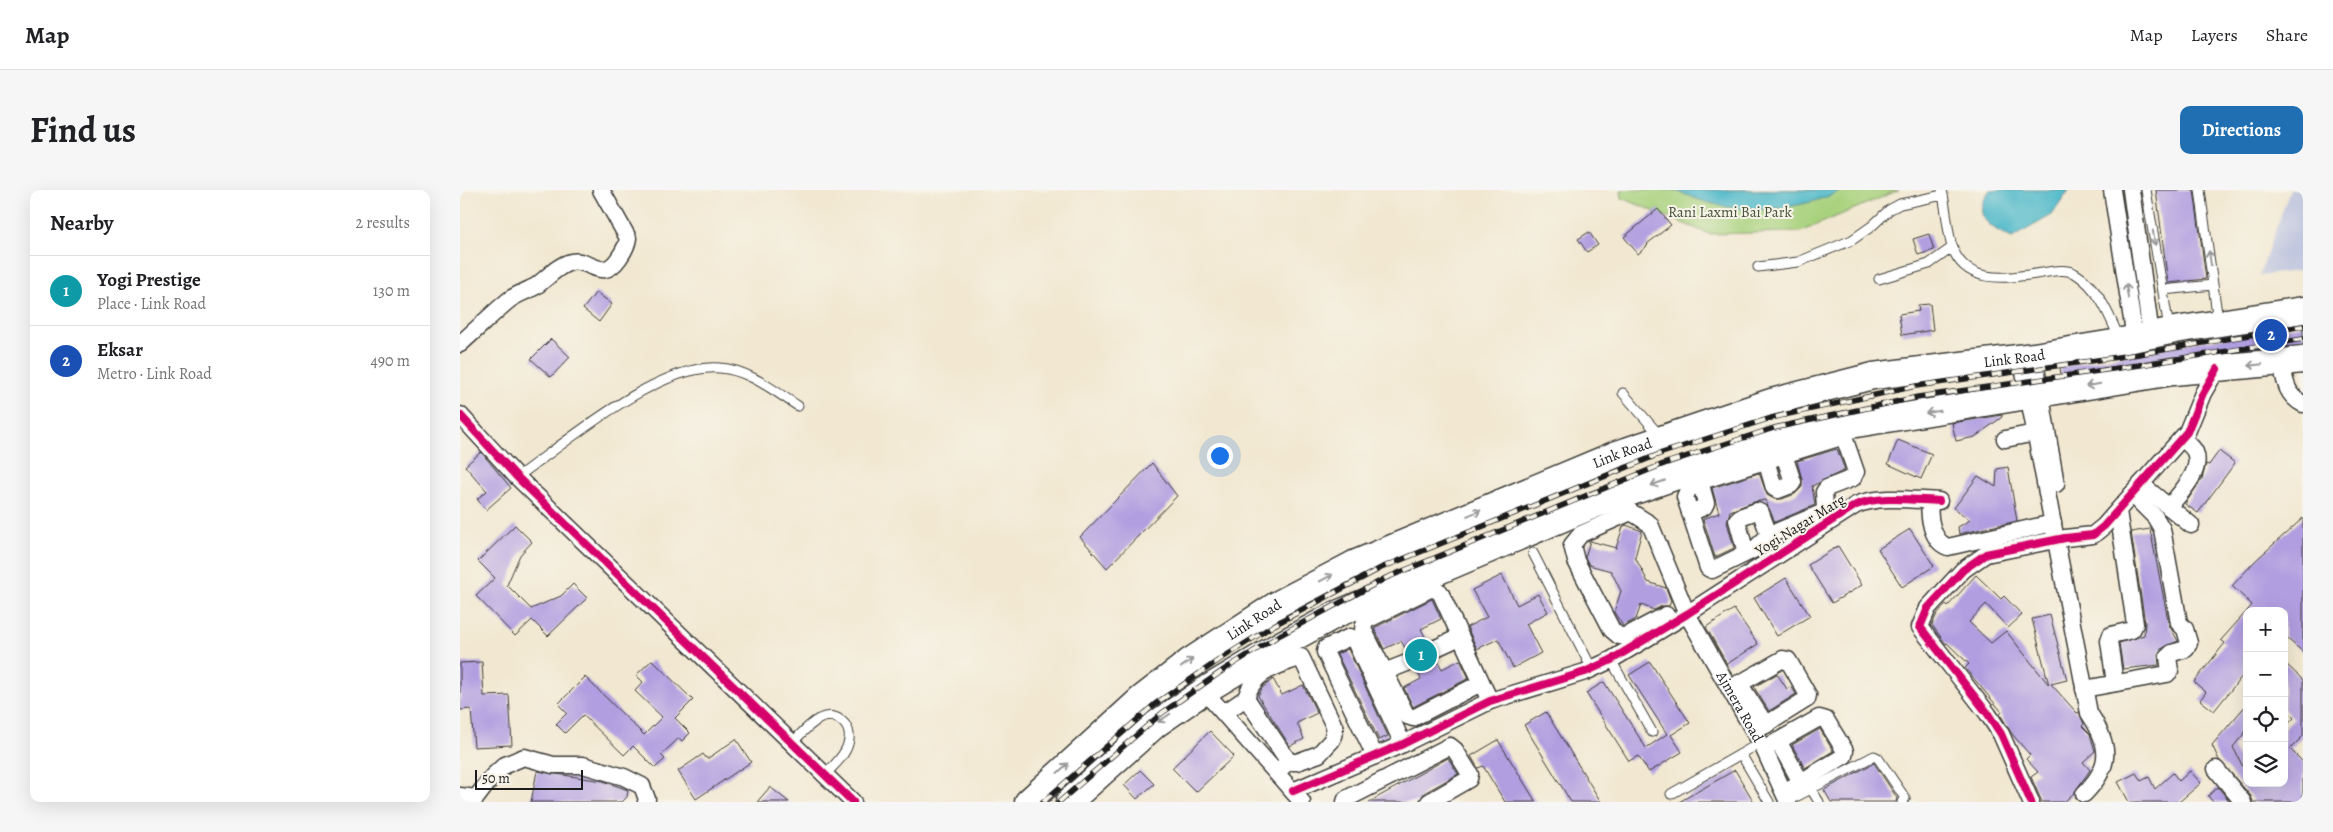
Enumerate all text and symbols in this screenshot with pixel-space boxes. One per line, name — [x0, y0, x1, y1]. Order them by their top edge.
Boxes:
text: Map — [25, 19, 69, 51]
text: Map — [2130, 23, 2163, 47]
text: Layers — [2191, 23, 2238, 47]
text: Share — [2266, 23, 2308, 47]
text: Find us — [30, 106, 136, 154]
button: Directions — [2180, 106, 2303, 154]
park label: Rani Laxmi Bai Park — [1668, 202, 1793, 222]
text: Nearby — [50, 209, 113, 237]
text: 2 results — [355, 212, 410, 234]
one-way arrow — [2150, 230, 2160, 246]
one-way arrow — [2204, 250, 2214, 266]
text: Yogi Prestige — [97, 267, 201, 293]
text: 1 — [63, 280, 69, 302]
text: 130 m — [373, 280, 410, 302]
one-way arrow — [2122, 283, 2132, 299]
text: Place · Link Road — [97, 293, 206, 315]
pin: 2 — [2255, 316, 2287, 354]
text: Eksar — [97, 337, 143, 363]
street label: Link Road — [1983, 344, 2048, 372]
text: 2 — [62, 350, 70, 372]
text: 490 m — [370, 350, 410, 372]
one-way arrow — [2247, 360, 2263, 370]
text: Metro · Link Road — [97, 363, 212, 385]
one-way arrow — [2086, 381, 2102, 391]
one-way arrow — [1926, 407, 1942, 417]
street label: Link Road — [1590, 433, 1655, 473]
your location — [1207, 443, 1233, 469]
one-way arrow — [1651, 479, 1666, 488]
street label: Yogi Nagar Marg — [1750, 489, 1849, 561]
one-way arrow — [1466, 507, 1481, 517]
one-way arrow — [1318, 573, 1333, 583]
street label: Link Road — [1223, 594, 1286, 645]
map controls — [2243, 607, 2288, 787]
button: + — [2243, 607, 2288, 652]
pin: 1 — [1405, 636, 1437, 674]
button: − — [2243, 652, 2288, 697]
one-way arrow — [1180, 658, 1194, 668]
street label: Ajmera Road — [1711, 667, 1768, 747]
button: locate — [2243, 697, 2288, 742]
one-way arrow — [1157, 713, 1171, 724]
button: layers — [2243, 742, 2288, 787]
one-way arrow — [1057, 762, 1070, 774]
scale bar — [475, 767, 582, 790]
text: 50 m — [482, 769, 510, 788]

